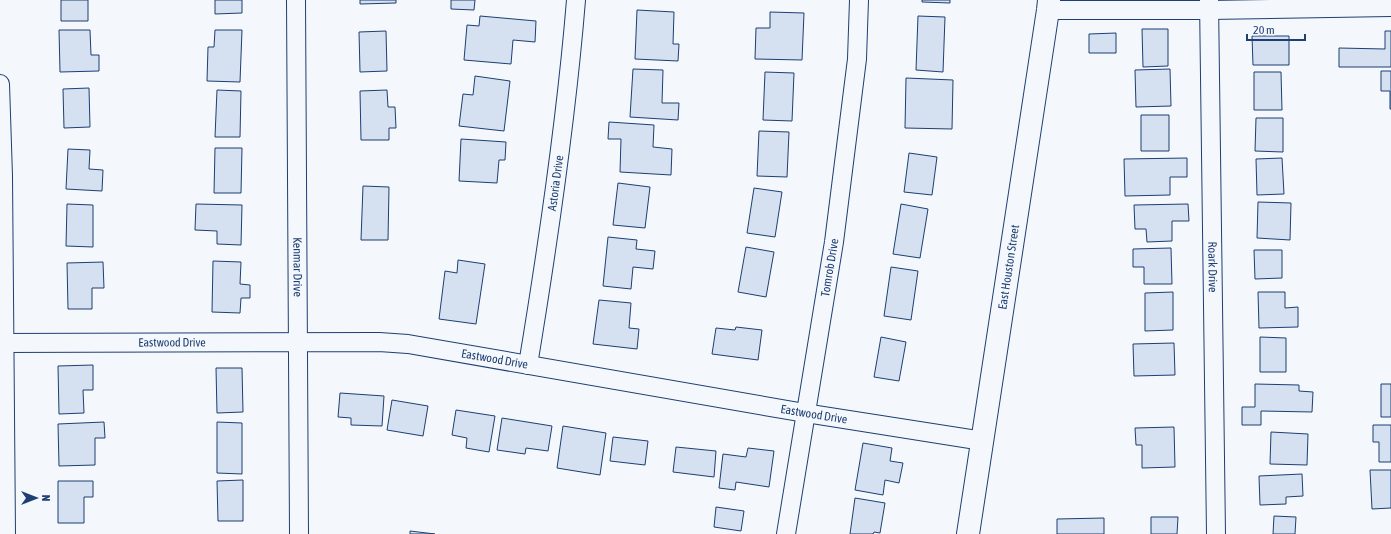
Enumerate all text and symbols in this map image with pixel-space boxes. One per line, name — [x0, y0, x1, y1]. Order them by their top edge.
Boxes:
scale bar — [1247, 16, 1305, 42]
text: 20 m — [1253, 23, 1275, 37]
street label: Astoria Drive — [545, 154, 566, 212]
street label: East Houston Street — [995, 223, 1022, 310]
street label: Kenmar Drive — [290, 237, 305, 297]
street label: Tomrob Drive — [818, 238, 841, 298]
street label: Roark Drive — [1205, 241, 1220, 293]
street label: Eastwood Drive — [138, 335, 206, 350]
street label: Eastwood Drive — [460, 346, 529, 372]
street label: Eastwood Drive — [779, 402, 848, 427]
north arrow — [16, 478, 56, 518]
text: N — [40, 495, 52, 501]

